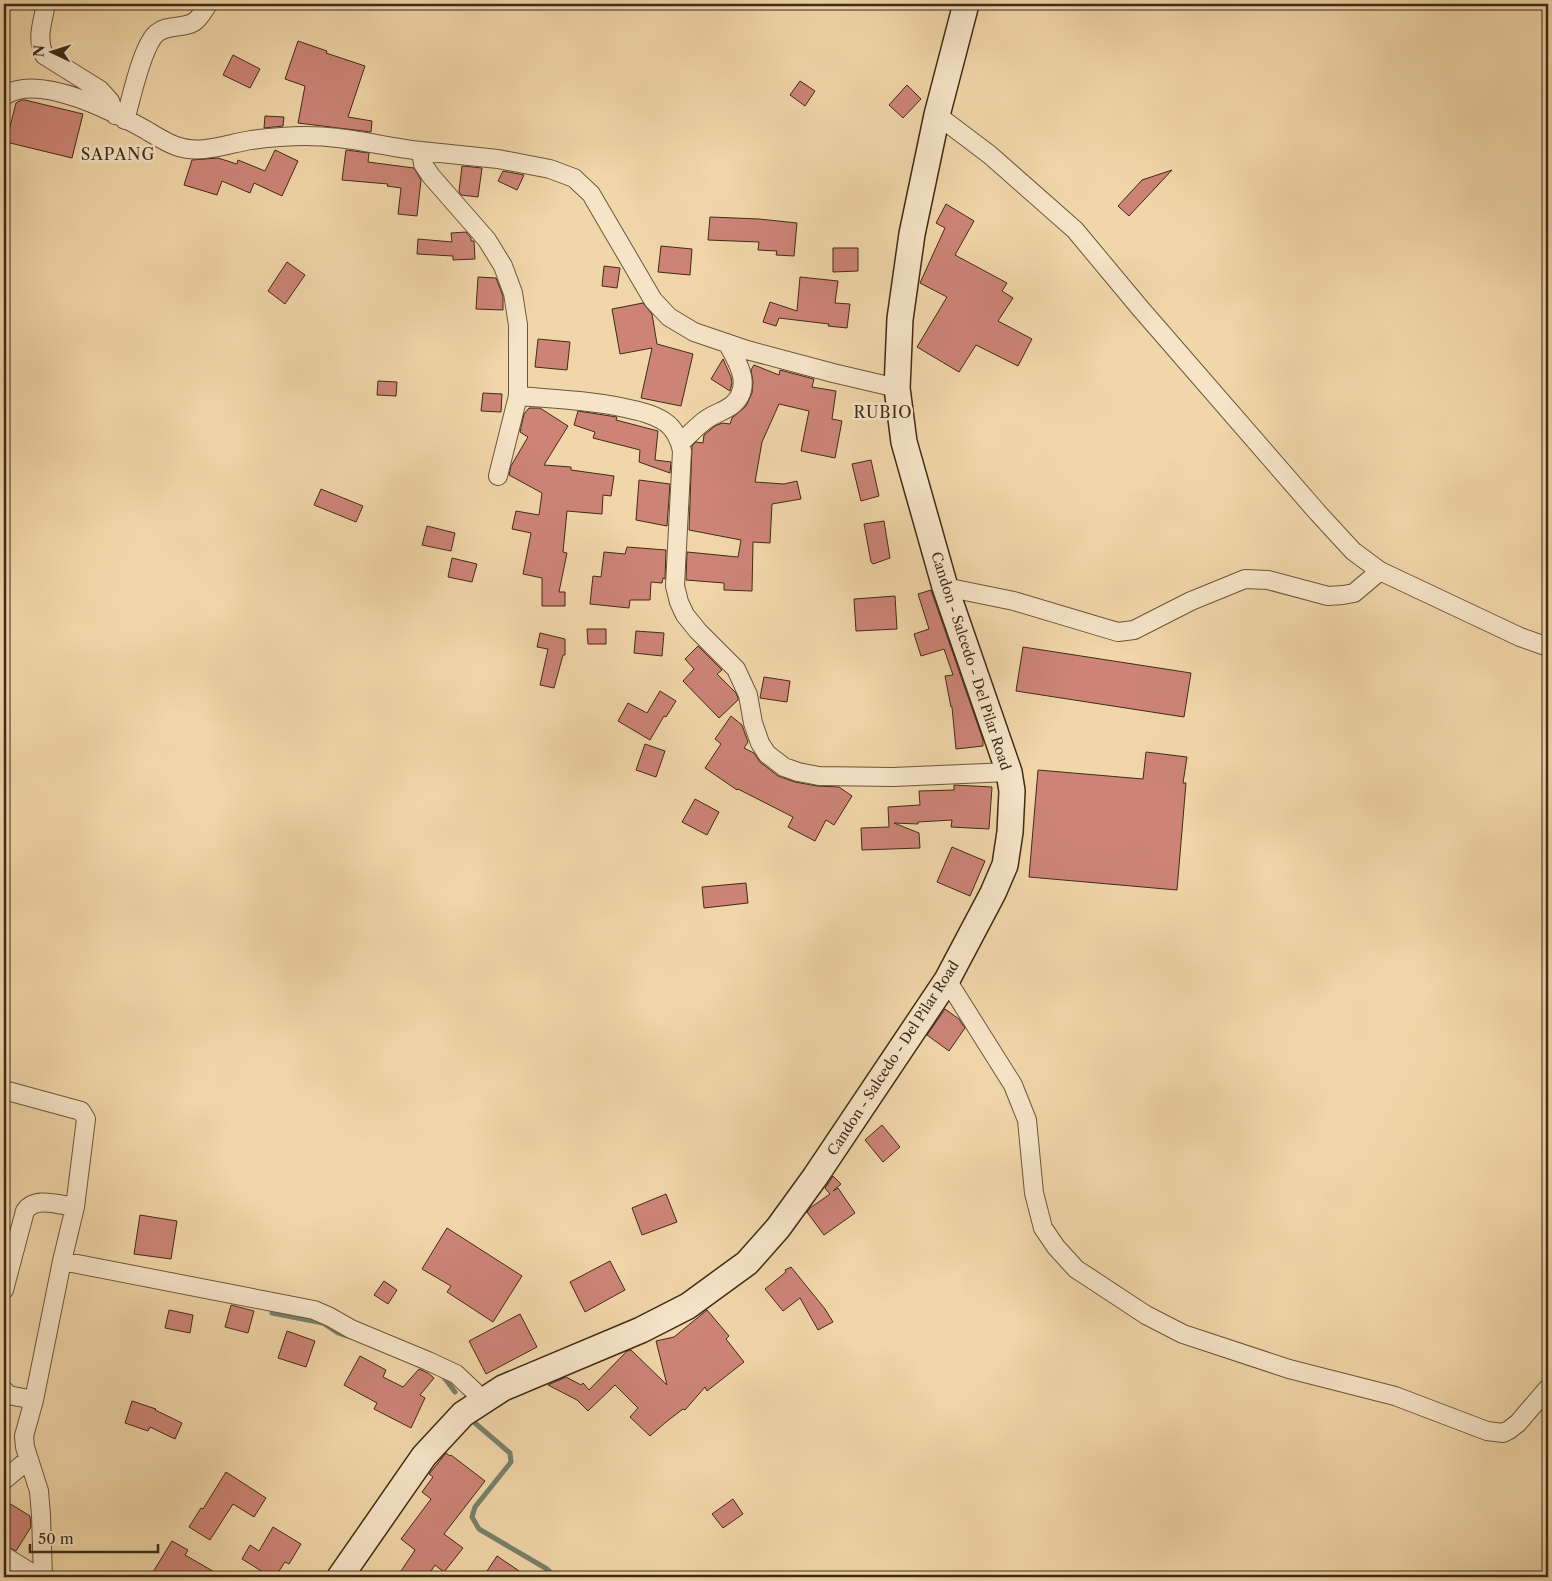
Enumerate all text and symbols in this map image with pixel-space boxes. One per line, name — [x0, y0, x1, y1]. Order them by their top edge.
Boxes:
north arrow — [28, 28, 78, 78]
text: N — [30, 44, 48, 58]
district label: SAPANG — [81, 144, 155, 164]
district label: RUBIO — [853, 402, 913, 422]
street label: Candon - Salcedo - Del Pilar Road — [927, 549, 1015, 773]
street label: Candon - Salcedo - Del Pilar Road — [823, 957, 963, 1159]
scale bar — [30, 1521, 158, 1553]
text: 50 m — [38, 1529, 74, 1548]

